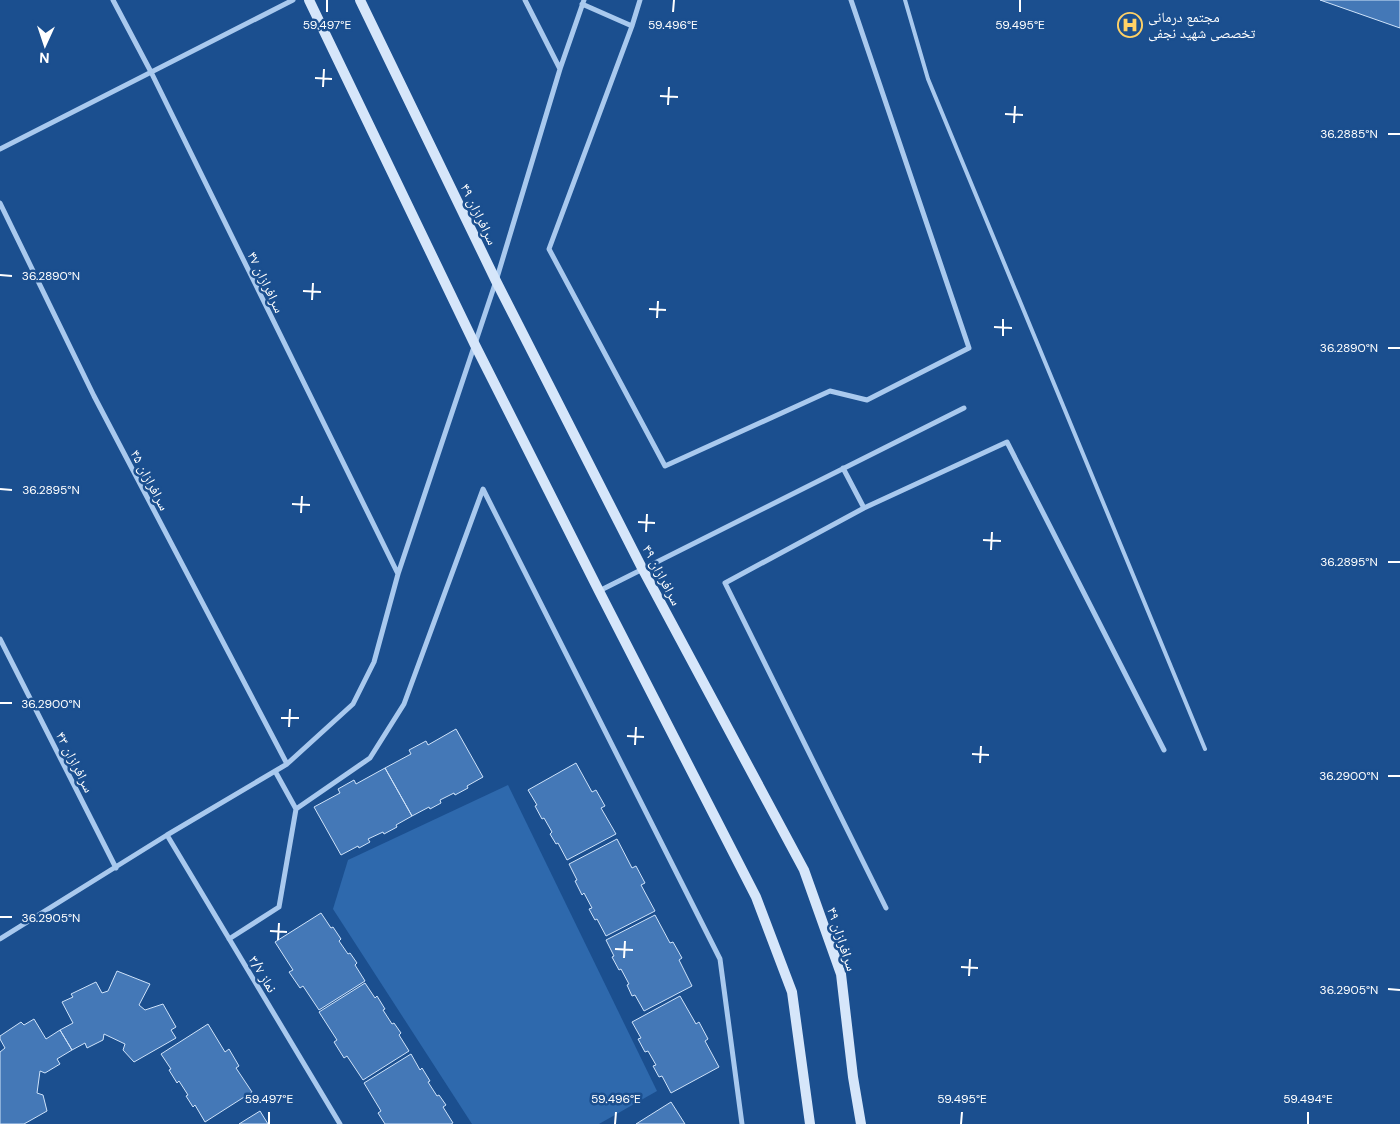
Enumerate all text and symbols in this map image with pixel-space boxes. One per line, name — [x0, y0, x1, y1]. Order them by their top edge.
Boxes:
place label: مجتمع درمانی تخصصی شهید نجفی — [1148, 8, 1256, 42]
hospital icon: مجتمع درمانی تخصصی شهید نجفی — [1117, 12, 1143, 38]
text: 59.497°E — [303, 17, 351, 33]
text: 59.496°E — [648, 17, 698, 33]
text: 59.495°E — [995, 17, 1045, 33]
north arrow — [20, 20, 70, 70]
text: N — [39, 49, 50, 67]
text: 36.2885°N — [1320, 126, 1378, 142]
street label: سرافرازان ۴۹ — [456, 180, 502, 248]
street label: سرافرازان ۴۷ — [243, 248, 289, 316]
text: 36.2890°N — [22, 268, 80, 284]
text: 36.2890°N — [1320, 340, 1378, 356]
street label: سرافرازان ۴۵ — [126, 446, 174, 514]
text: 36.2895°N — [22, 482, 80, 498]
street label: سرافرازان ۴۹ — [638, 541, 686, 609]
text: 36.2895°N — [1320, 554, 1378, 570]
text: 36.2900°N — [21, 696, 81, 712]
street label: سرافرازان ۴۳ — [52, 728, 98, 796]
text: 36.2900°N — [1319, 768, 1379, 784]
street label: سرافرازان ۴۹ — [823, 905, 861, 973]
text: 36.2905°N — [22, 910, 80, 926]
street label: نماز ۳/۷ — [245, 952, 281, 996]
text: 36.2905°N — [1320, 982, 1378, 998]
text: 59.497°E — [245, 1091, 293, 1107]
text: 59.496°E — [591, 1091, 641, 1107]
text: 59.495°E — [937, 1091, 987, 1107]
text: 59.494°E — [1283, 1091, 1333, 1107]

